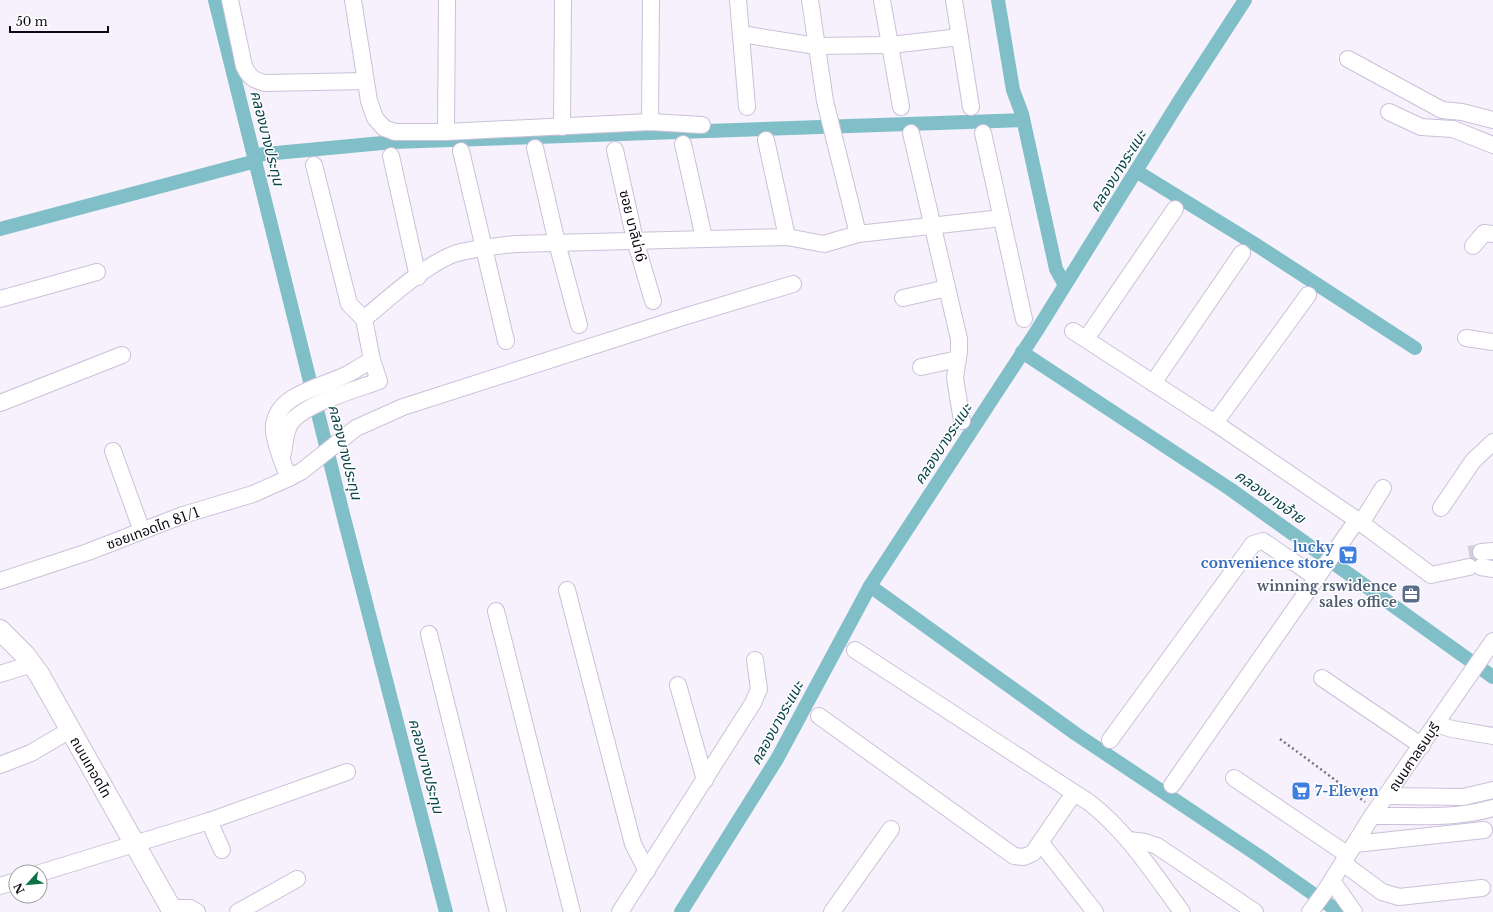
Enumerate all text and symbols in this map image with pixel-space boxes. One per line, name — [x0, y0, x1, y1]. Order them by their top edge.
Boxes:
scale bar — [10, 8, 108, 34]
text: 50 m — [16, 14, 48, 29]
water label: คลองบางประทุน — [246, 88, 289, 188]
water label: คลองบางระแนะ — [1085, 125, 1151, 215]
street label: ซอย บาลีน่า6 — [615, 188, 651, 264]
water label: คลองบางระแนะ — [909, 398, 977, 488]
water label: คลองบางประทุน — [324, 402, 367, 502]
water label: คลองบางอ้าย — [1232, 466, 1310, 528]
street label: ซอยเทอดไท 81/1 — [104, 503, 202, 553]
place label: lucky convenience store — [1201, 538, 1335, 572]
supermarket icon: lucky convenience store — [1337, 544, 1359, 566]
place label: winning rswidence sales office — [1257, 577, 1397, 611]
office icon: winning rswidence sales office — [1400, 583, 1422, 605]
water label: คลองบางระแนะ — [746, 676, 808, 768]
water label: คลองบางประทุน — [405, 716, 448, 816]
street label: ถนนศาลธนบุรี — [1384, 719, 1444, 795]
street label: ถนนเทอดไท — [66, 733, 116, 801]
supermarket icon: 7-Eleven — [1290, 780, 1312, 802]
place label: 7-Eleven — [1315, 782, 1379, 800]
north arrow — [8, 864, 48, 904]
text: N — [10, 880, 28, 896]

